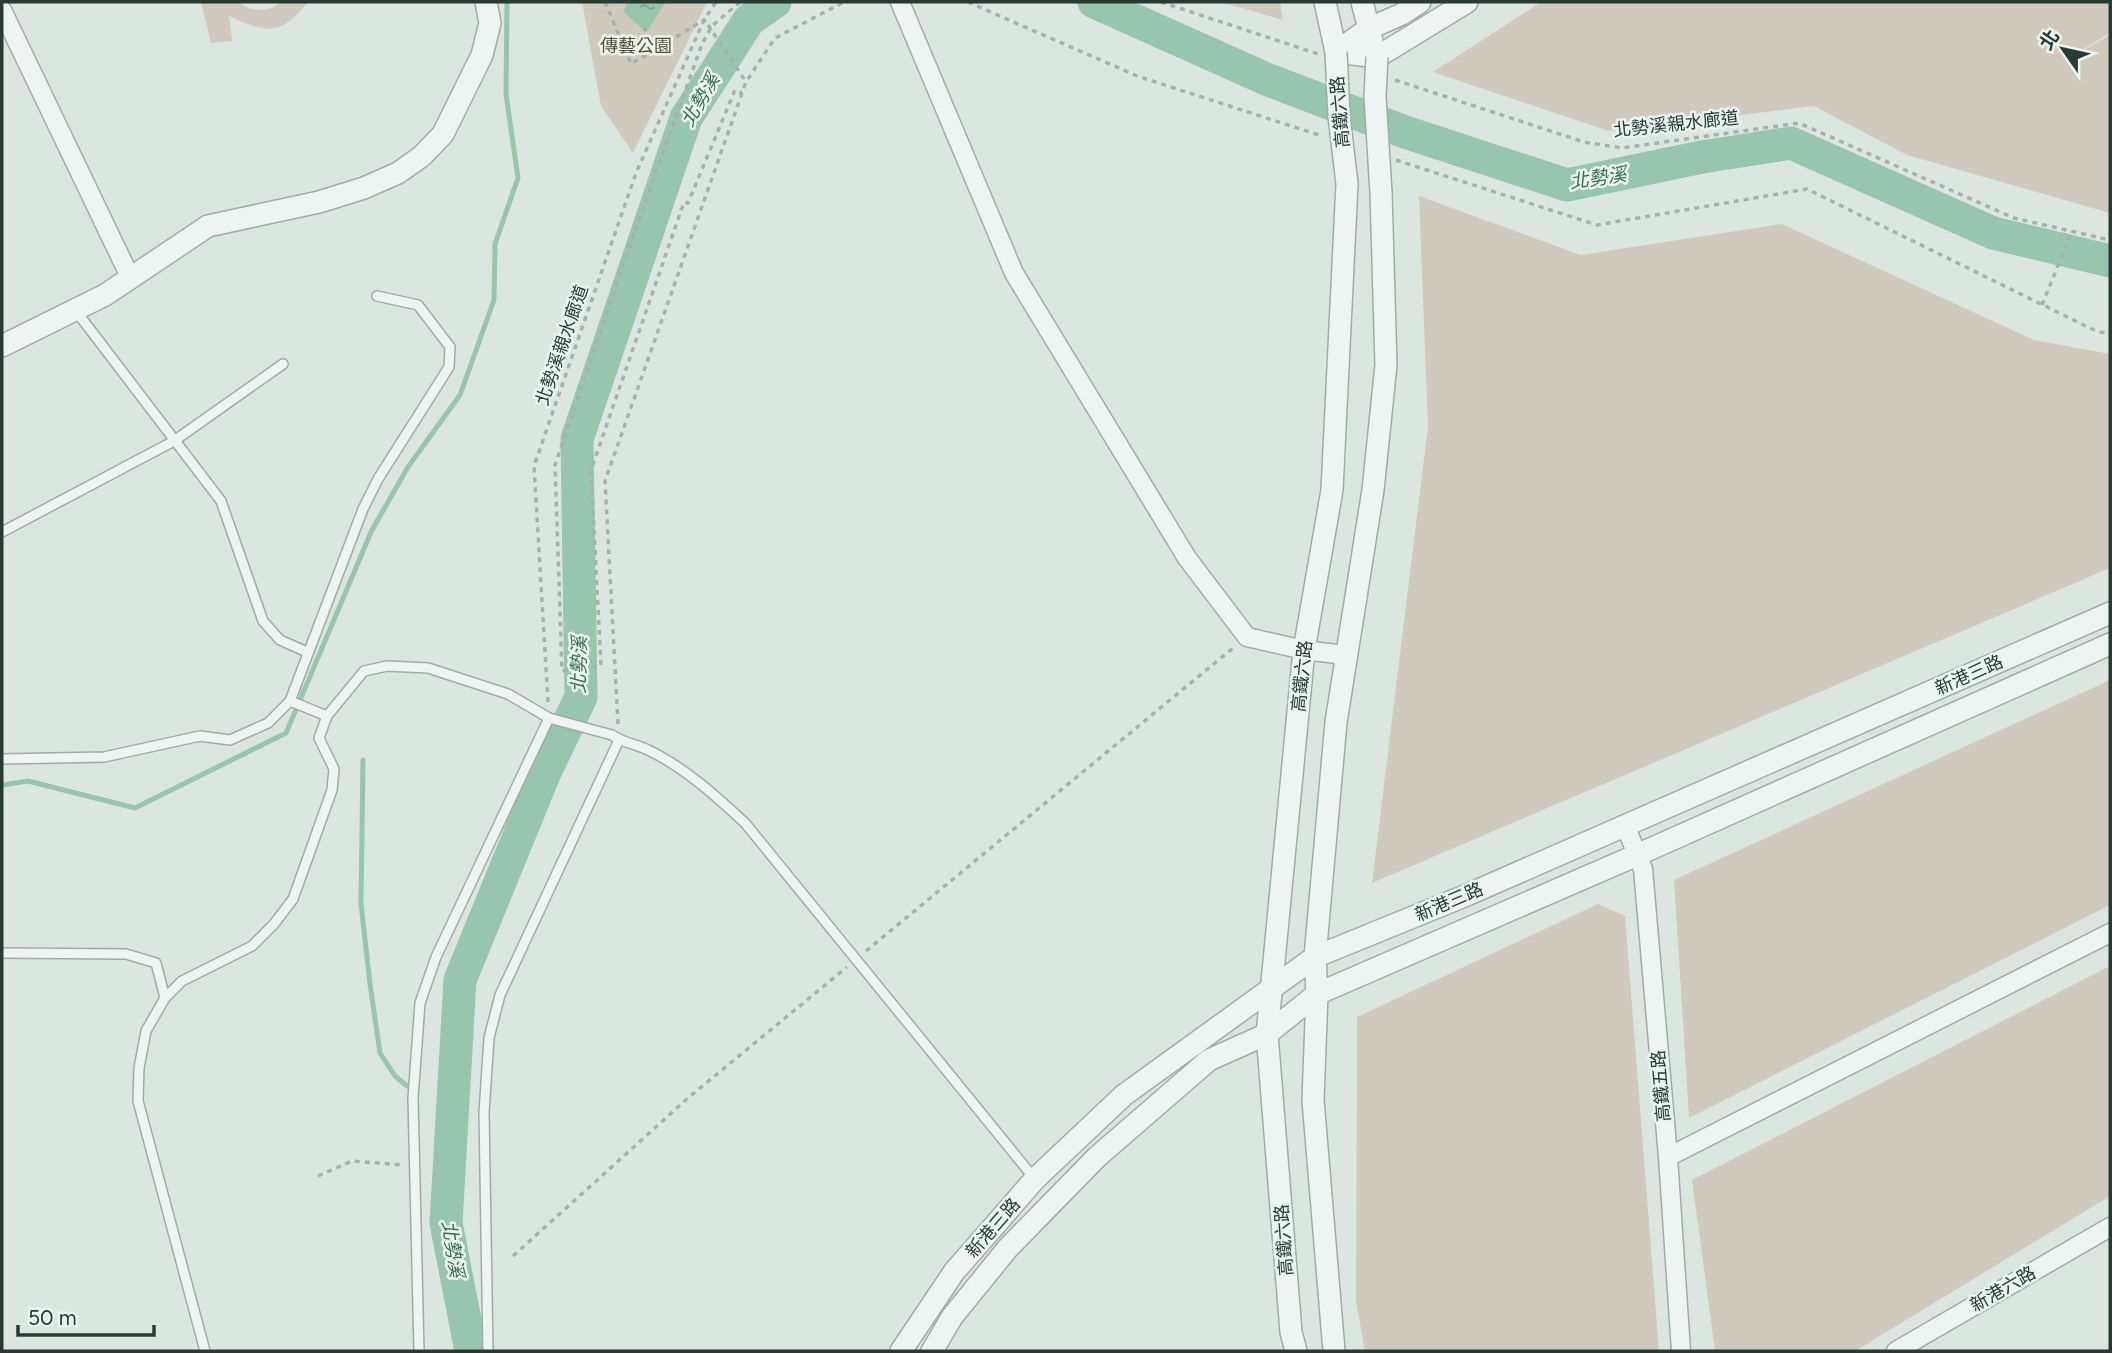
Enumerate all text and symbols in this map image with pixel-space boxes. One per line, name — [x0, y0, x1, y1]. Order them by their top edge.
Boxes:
north arrow — [2028, 14, 2098, 84]
text: 北 — [2034, 25, 2064, 54]
park label: 傳藝公園 — [600, 35, 672, 57]
water label: 北勢溪 — [676, 67, 726, 130]
street label: 高鐵六路 — [1326, 75, 1354, 149]
street label: 北勢溪親水廊道 — [1612, 106, 1740, 142]
water label: 北勢溪 — [1568, 162, 1631, 193]
street label: 北勢溪親水廊道 — [531, 282, 593, 408]
water label: 北勢溪 — [567, 633, 591, 694]
street label: 高鐵六路 — [1287, 639, 1317, 713]
street label: 新港三路 — [1932, 650, 2006, 700]
street label: 新港三路 — [1412, 878, 1486, 926]
street label: 高鐵五路 — [1647, 1049, 1675, 1123]
street label: 新港三路 — [961, 1194, 1025, 1262]
street label: 高鐵六路 — [1271, 1203, 1297, 1277]
water label: 北勢溪 — [437, 1219, 469, 1282]
street label: 新港六路 — [1966, 1261, 2040, 1317]
scale bar — [18, 1294, 154, 1338]
text: 50 m — [28, 1305, 77, 1330]

